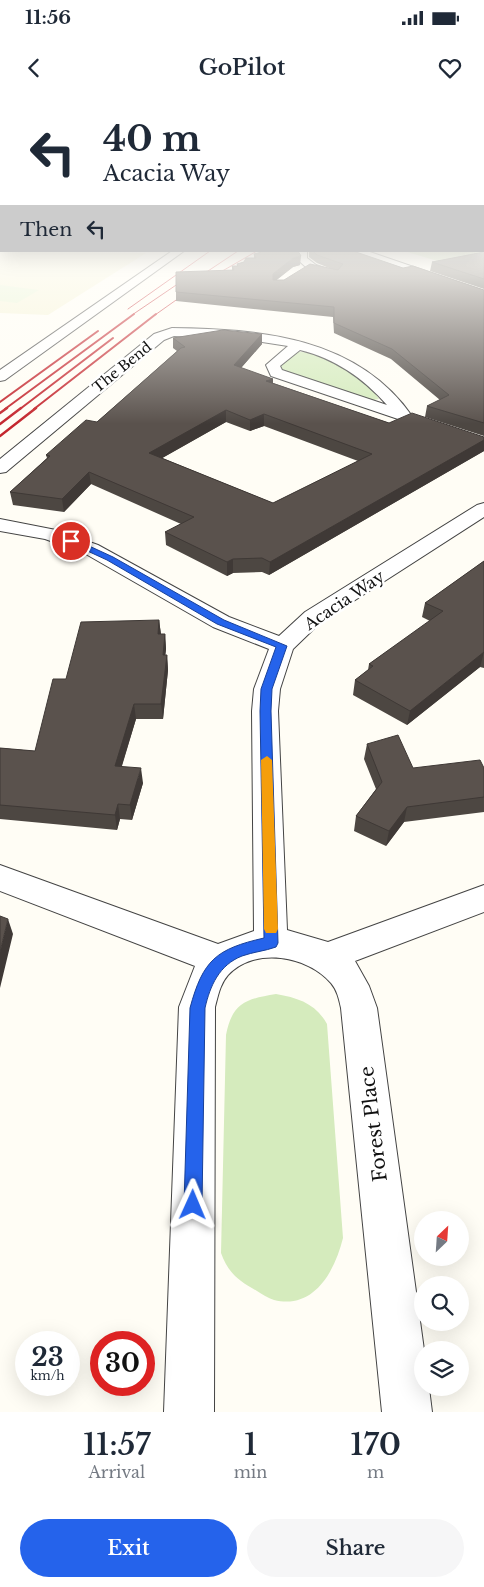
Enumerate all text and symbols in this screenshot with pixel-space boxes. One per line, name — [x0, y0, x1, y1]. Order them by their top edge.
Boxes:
text: 11:56 — [25, 6, 71, 29]
icon: back — [20, 54, 48, 82]
text: GoPilot — [199, 54, 285, 81]
icon: heart — [436, 54, 464, 82]
text: 40 m — [103, 117, 201, 160]
icon: left — [20, 120, 85, 185]
text: Acacia Way — [103, 160, 230, 187]
icon: left — [82, 215, 110, 243]
text: Then — [20, 218, 72, 241]
street label: The Bend — [89, 337, 156, 396]
pin — [50, 520, 92, 562]
icon: arrive — [57, 527, 85, 555]
street label: Acacia Way — [299, 565, 389, 635]
street label: Forest Place — [355, 1065, 392, 1183]
position arrow — [166, 1178, 218, 1230]
north arrow — [414, 1211, 469, 1266]
map controls — [414, 1211, 469, 1396]
button: search — [414, 1276, 469, 1331]
speed limit sign: 30 — [90, 1331, 155, 1396]
button: layers — [414, 1341, 469, 1396]
text: 23 — [31, 1342, 64, 1373]
text: km/h — [30, 1368, 65, 1383]
text: 11:57 — [83, 1426, 151, 1463]
text: 1 — [244, 1426, 257, 1463]
text: 170 — [350, 1426, 401, 1463]
text: Arrival — [89, 1462, 145, 1482]
text: min — [234, 1462, 267, 1482]
text: m — [367, 1462, 384, 1482]
button: Exit — [20, 1519, 237, 1577]
button: Share — [247, 1519, 464, 1577]

